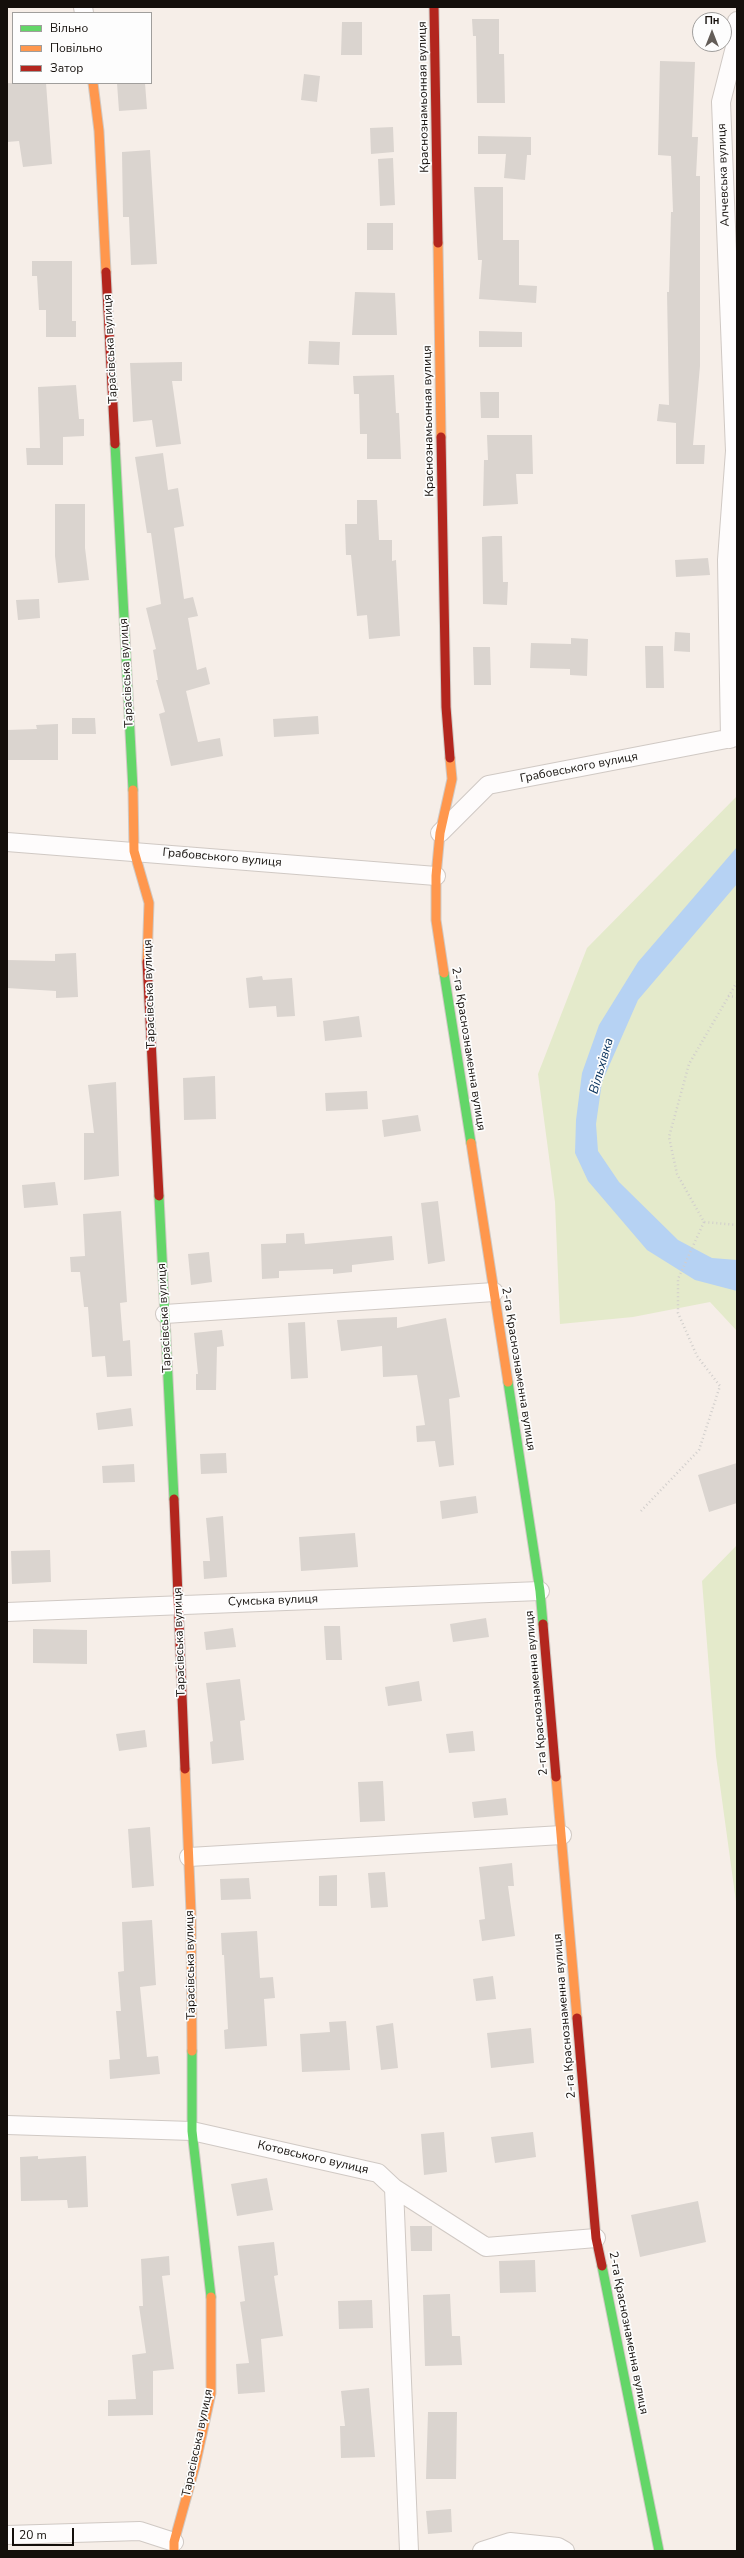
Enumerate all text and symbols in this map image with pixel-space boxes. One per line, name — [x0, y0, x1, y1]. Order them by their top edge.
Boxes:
legend — [12, 12, 152, 84]
north arrow — [692, 12, 732, 52]
text: Пн — [704, 13, 720, 28]
text: Вільно — [50, 20, 88, 36]
street label: Краснознамьонная вулиця — [415, 21, 433, 173]
text: Повільно — [50, 40, 103, 56]
text: Затор — [50, 60, 83, 76]
street label: Алчевська вулиця — [715, 123, 733, 227]
street label: Тарасівська вулиця — [101, 294, 121, 404]
street label: Краснознамьонная вулиця — [420, 345, 438, 497]
street label: Тарасівська вулиця — [117, 618, 137, 728]
street label: Грабовського вулиця — [519, 750, 639, 786]
street label: Грабовського вулиця — [162, 846, 282, 870]
street label: Тарасівська вулиця — [141, 939, 159, 1049]
street label: 2-га Краснознаменна вулиця — [448, 966, 488, 1132]
water label: Вільхівка — [587, 1036, 617, 1096]
street label: Тарасівська вулиця — [155, 1263, 175, 1373]
street label: 2-га Краснознаменна вулиця — [498, 1286, 538, 1452]
street label: Тарасівська вулиця — [171, 1587, 189, 1697]
street label: Сумська вулиця — [228, 1592, 318, 1610]
street label: 2-га Краснознаменна вулиця — [523, 1610, 551, 1776]
street label: Тарасівська вулиця — [183, 1910, 199, 2020]
street label: 2-га Краснознаменна вулиця — [551, 1933, 579, 2099]
street label: Котовського вулиця — [256, 2138, 370, 2178]
street label: 2-га Краснознаменна вулиця — [605, 2250, 651, 2416]
street label: Тарасівська вулиця — [180, 2388, 216, 2498]
scale bar — [14, 2520, 76, 2546]
text: 20 m — [19, 2527, 47, 2543]

